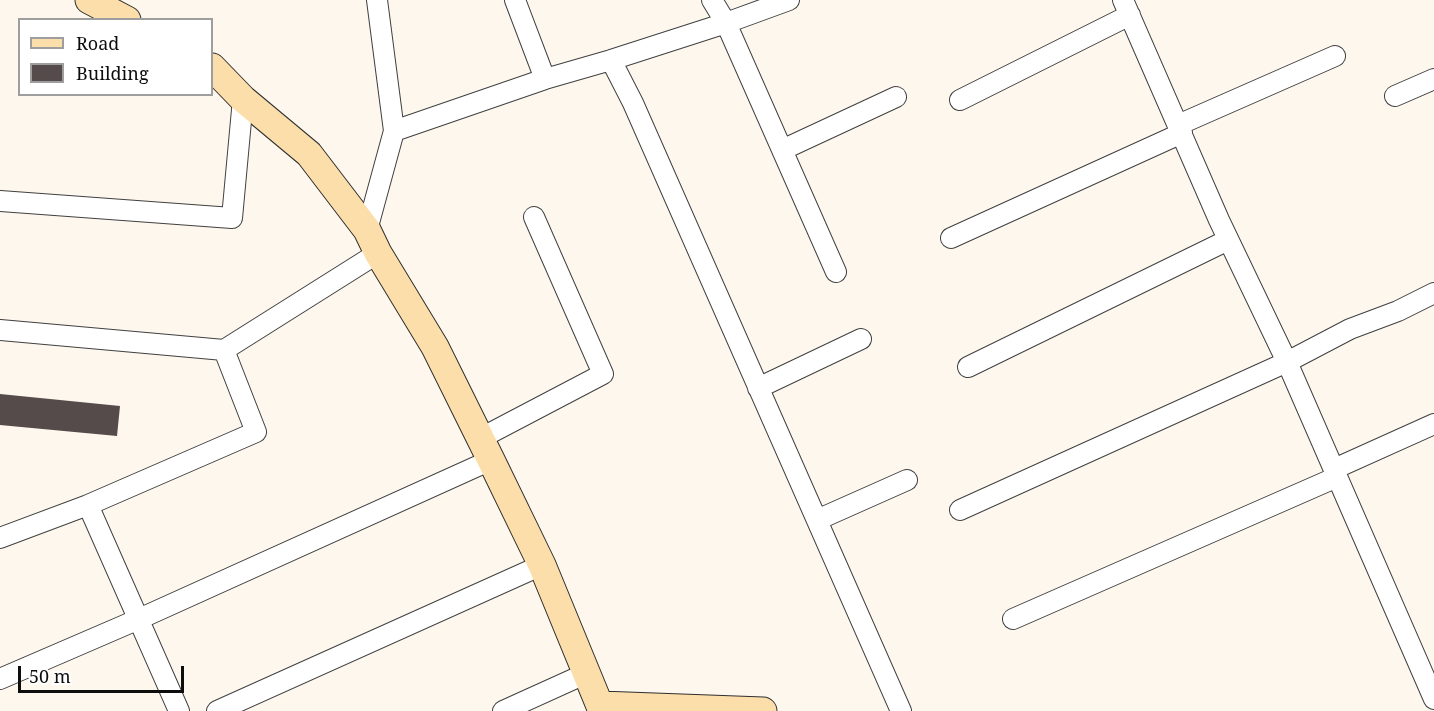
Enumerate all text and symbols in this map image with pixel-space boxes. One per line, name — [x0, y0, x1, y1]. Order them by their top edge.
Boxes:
legend — [18, 18, 213, 96]
text: Road — [76, 31, 119, 55]
text: Building — [76, 61, 149, 85]
scale bar — [21, 654, 188, 692]
text: 50 m — [29, 664, 71, 688]

